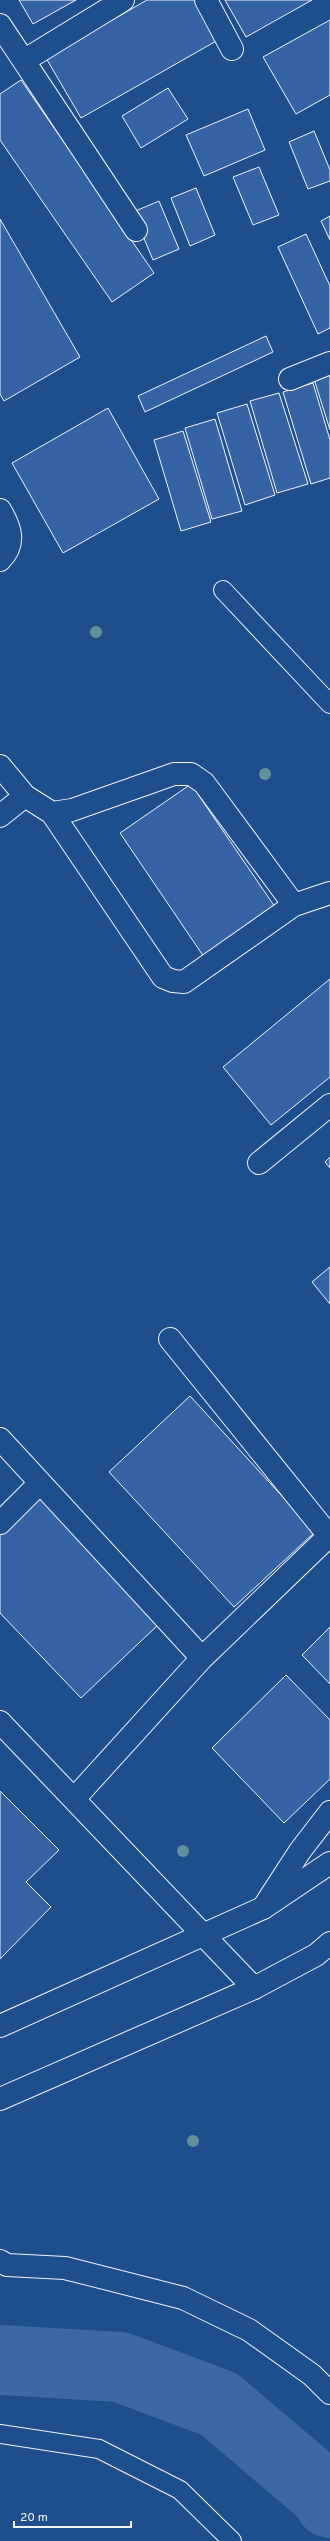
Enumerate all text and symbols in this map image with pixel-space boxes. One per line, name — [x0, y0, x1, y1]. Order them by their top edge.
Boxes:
scale bar — [14, 2503, 131, 2529]
text: 20 m — [20, 2510, 48, 2526]

